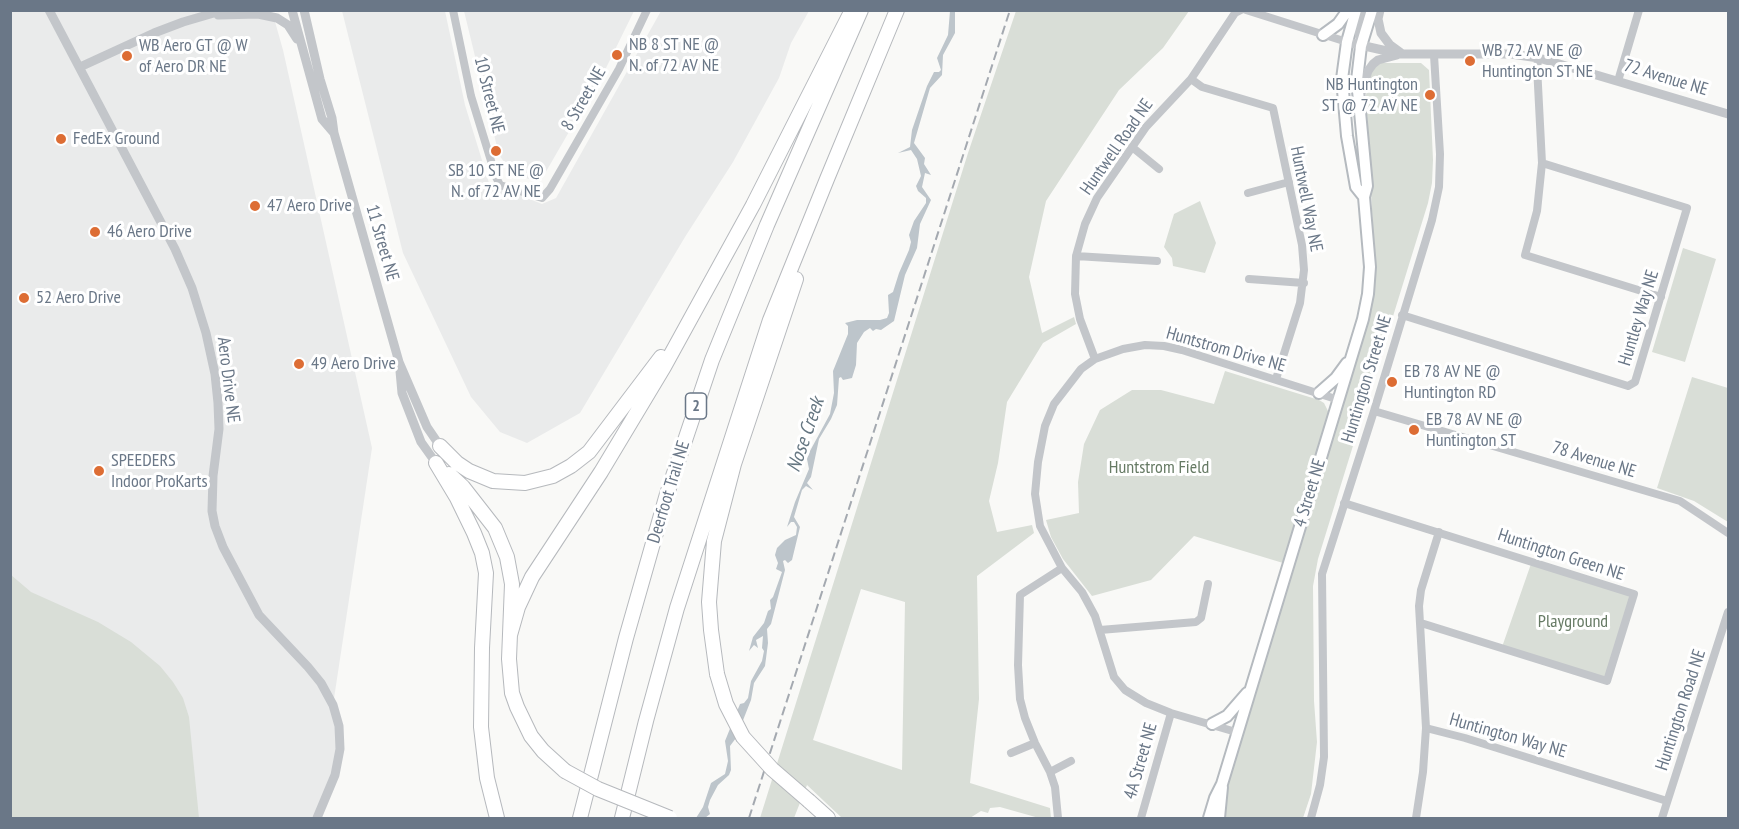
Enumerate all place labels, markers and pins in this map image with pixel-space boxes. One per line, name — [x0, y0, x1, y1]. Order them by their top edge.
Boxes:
place label: NB 8 ST NE @ N. of 72 AV NE — [629, 34, 719, 76]
place label: WB Aero GT @ W of Aero DR NE — [139, 35, 248, 78]
place label: WB 72 AV NE @ Huntington ST NE — [1482, 40, 1593, 82]
marker: NB 8 ST NE @ N. of 72 AV NE — [610, 48, 624, 62]
marker: WB Aero GT @ W of Aero DR NE — [120, 49, 134, 63]
marker: WB 72 AV NE @ Huntington ST NE — [1463, 54, 1477, 68]
place label: NB Huntington ST @ 72 AV NE — [1322, 74, 1418, 116]
marker: NB Huntington ST @ 72 AV NE — [1423, 88, 1437, 102]
place label: FedEx Ground — [73, 128, 160, 150]
marker: FedEx Ground — [54, 132, 68, 146]
marker: SB 10 ST NE @ N. of 72 AV NE — [489, 144, 503, 158]
place label: SB 10 ST NE @ N. of 72 AV NE — [448, 160, 544, 202]
place label: 47 Aero Drive — [267, 195, 352, 217]
marker: 47 Aero Drive — [248, 199, 262, 213]
place label: 46 Aero Drive — [107, 221, 192, 243]
marker: 46 Aero Drive — [88, 225, 102, 239]
place label: 52 Aero Drive — [36, 287, 121, 309]
marker: 52 Aero Drive — [17, 291, 31, 305]
place label: 49 Aero Drive — [311, 353, 396, 375]
marker: 49 Aero Drive — [292, 357, 306, 371]
place label: EB 78 AV NE @ Huntington RD — [1404, 361, 1501, 404]
marker: EB 78 AV NE @ Huntington RD — [1385, 375, 1399, 389]
place label: EB 78 AV NE @ Huntington ST — [1426, 409, 1523, 452]
marker: EB 78 AV NE @ Huntington ST — [1407, 423, 1421, 437]
place label: SPEEDERS Indoor ProKarts — [111, 450, 208, 492]
marker: SPEEDERS Indoor ProKarts — [92, 464, 106, 478]

